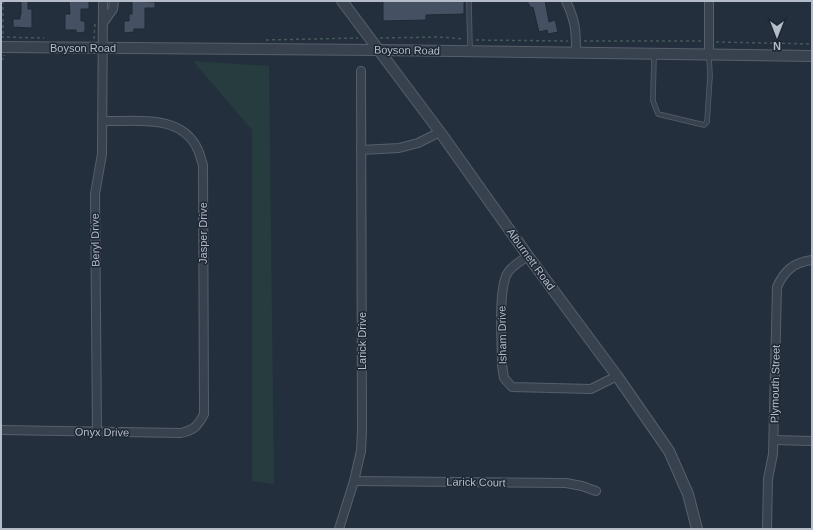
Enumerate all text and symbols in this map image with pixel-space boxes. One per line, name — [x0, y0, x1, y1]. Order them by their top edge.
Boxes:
north arrow — [757, 16, 797, 56]
text: N — [773, 40, 781, 52]
street label: Boyson Road — [50, 42, 116, 54]
street label: Boyson Road — [374, 43, 440, 57]
street label: Jasper Drive — [197, 202, 209, 264]
street label: Beryl Drive — [89, 213, 101, 267]
street label: Alburnett Road — [505, 226, 557, 292]
street label: Isham Drive — [495, 306, 509, 364]
street label: Larick Drive — [356, 312, 368, 370]
street label: Plymouth Street — [768, 345, 782, 423]
street label: Onyx Drive — [75, 426, 129, 438]
street label: Larick Court — [446, 475, 506, 489]

